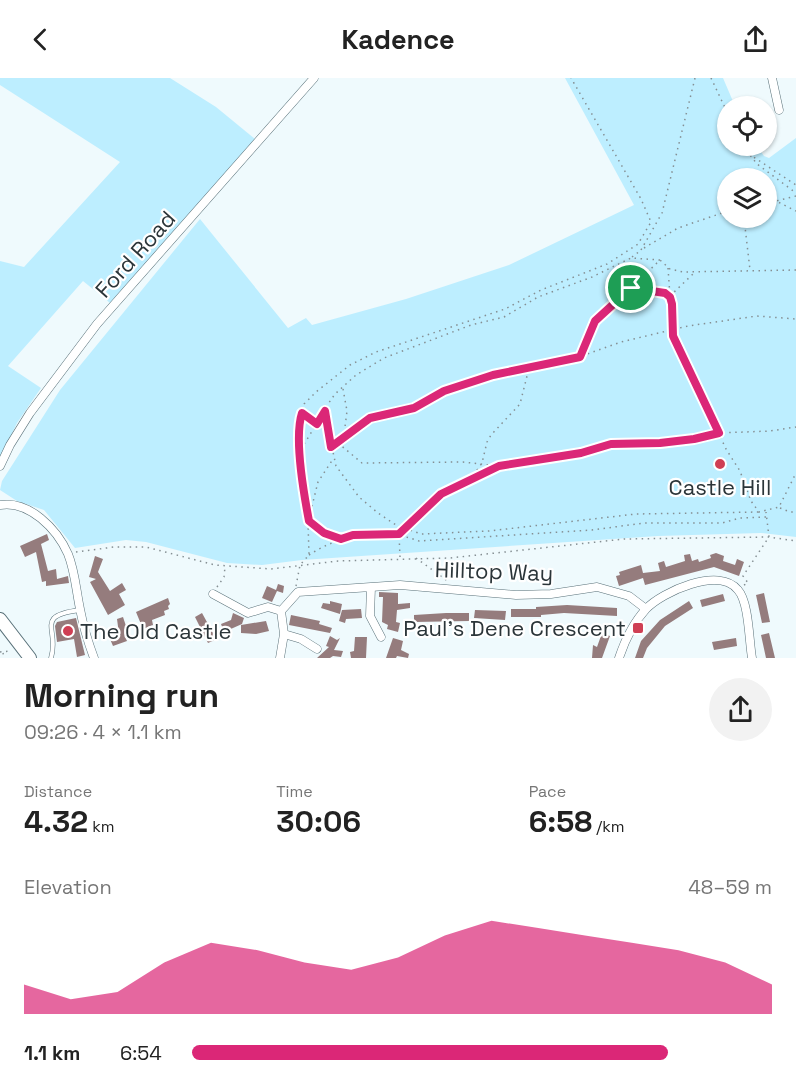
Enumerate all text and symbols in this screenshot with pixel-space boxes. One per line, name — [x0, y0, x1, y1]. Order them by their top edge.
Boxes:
text: Kadence — [341, 22, 455, 57]
icon: back — [24, 23, 57, 56]
icon: share — [739, 23, 772, 56]
map controls — [717, 96, 777, 228]
button: locate — [717, 96, 777, 156]
button: layers — [717, 168, 777, 228]
street label: Ford Road — [89, 205, 181, 303]
pin — [605, 262, 656, 313]
icon: arrive — [614, 271, 647, 304]
marker: Castle Hill — [713, 457, 727, 471]
place label: Castle Hill — [669, 473, 771, 501]
street label: Hilltop Way — [434, 555, 554, 587]
place label: Paul's Dene Crescent — [403, 614, 626, 642]
place label: The Old Castle — [80, 617, 232, 645]
marker: Paul's Dene Crescent — [631, 621, 645, 635]
marker: The Old Castle — [61, 624, 75, 638]
text: Morning run — [24, 675, 219, 717]
button: share — [709, 678, 772, 741]
text: 09:26 · 4 × 1.1 km — [24, 719, 182, 745]
text: Distance — [24, 781, 92, 802]
text: Time — [276, 781, 313, 802]
text: Pace — [529, 781, 566, 802]
text: 4.32 — [24, 802, 88, 841]
text: 30:06 — [276, 802, 361, 841]
text: 6:58 — [529, 802, 592, 841]
text: km — [88, 816, 115, 837]
text: /km — [592, 816, 625, 837]
text: Elevation — [24, 874, 112, 900]
text: 48–59 m — [688, 874, 772, 900]
text: 1.1 km — [24, 1040, 80, 1066]
text: 6:54 — [120, 1040, 162, 1066]

